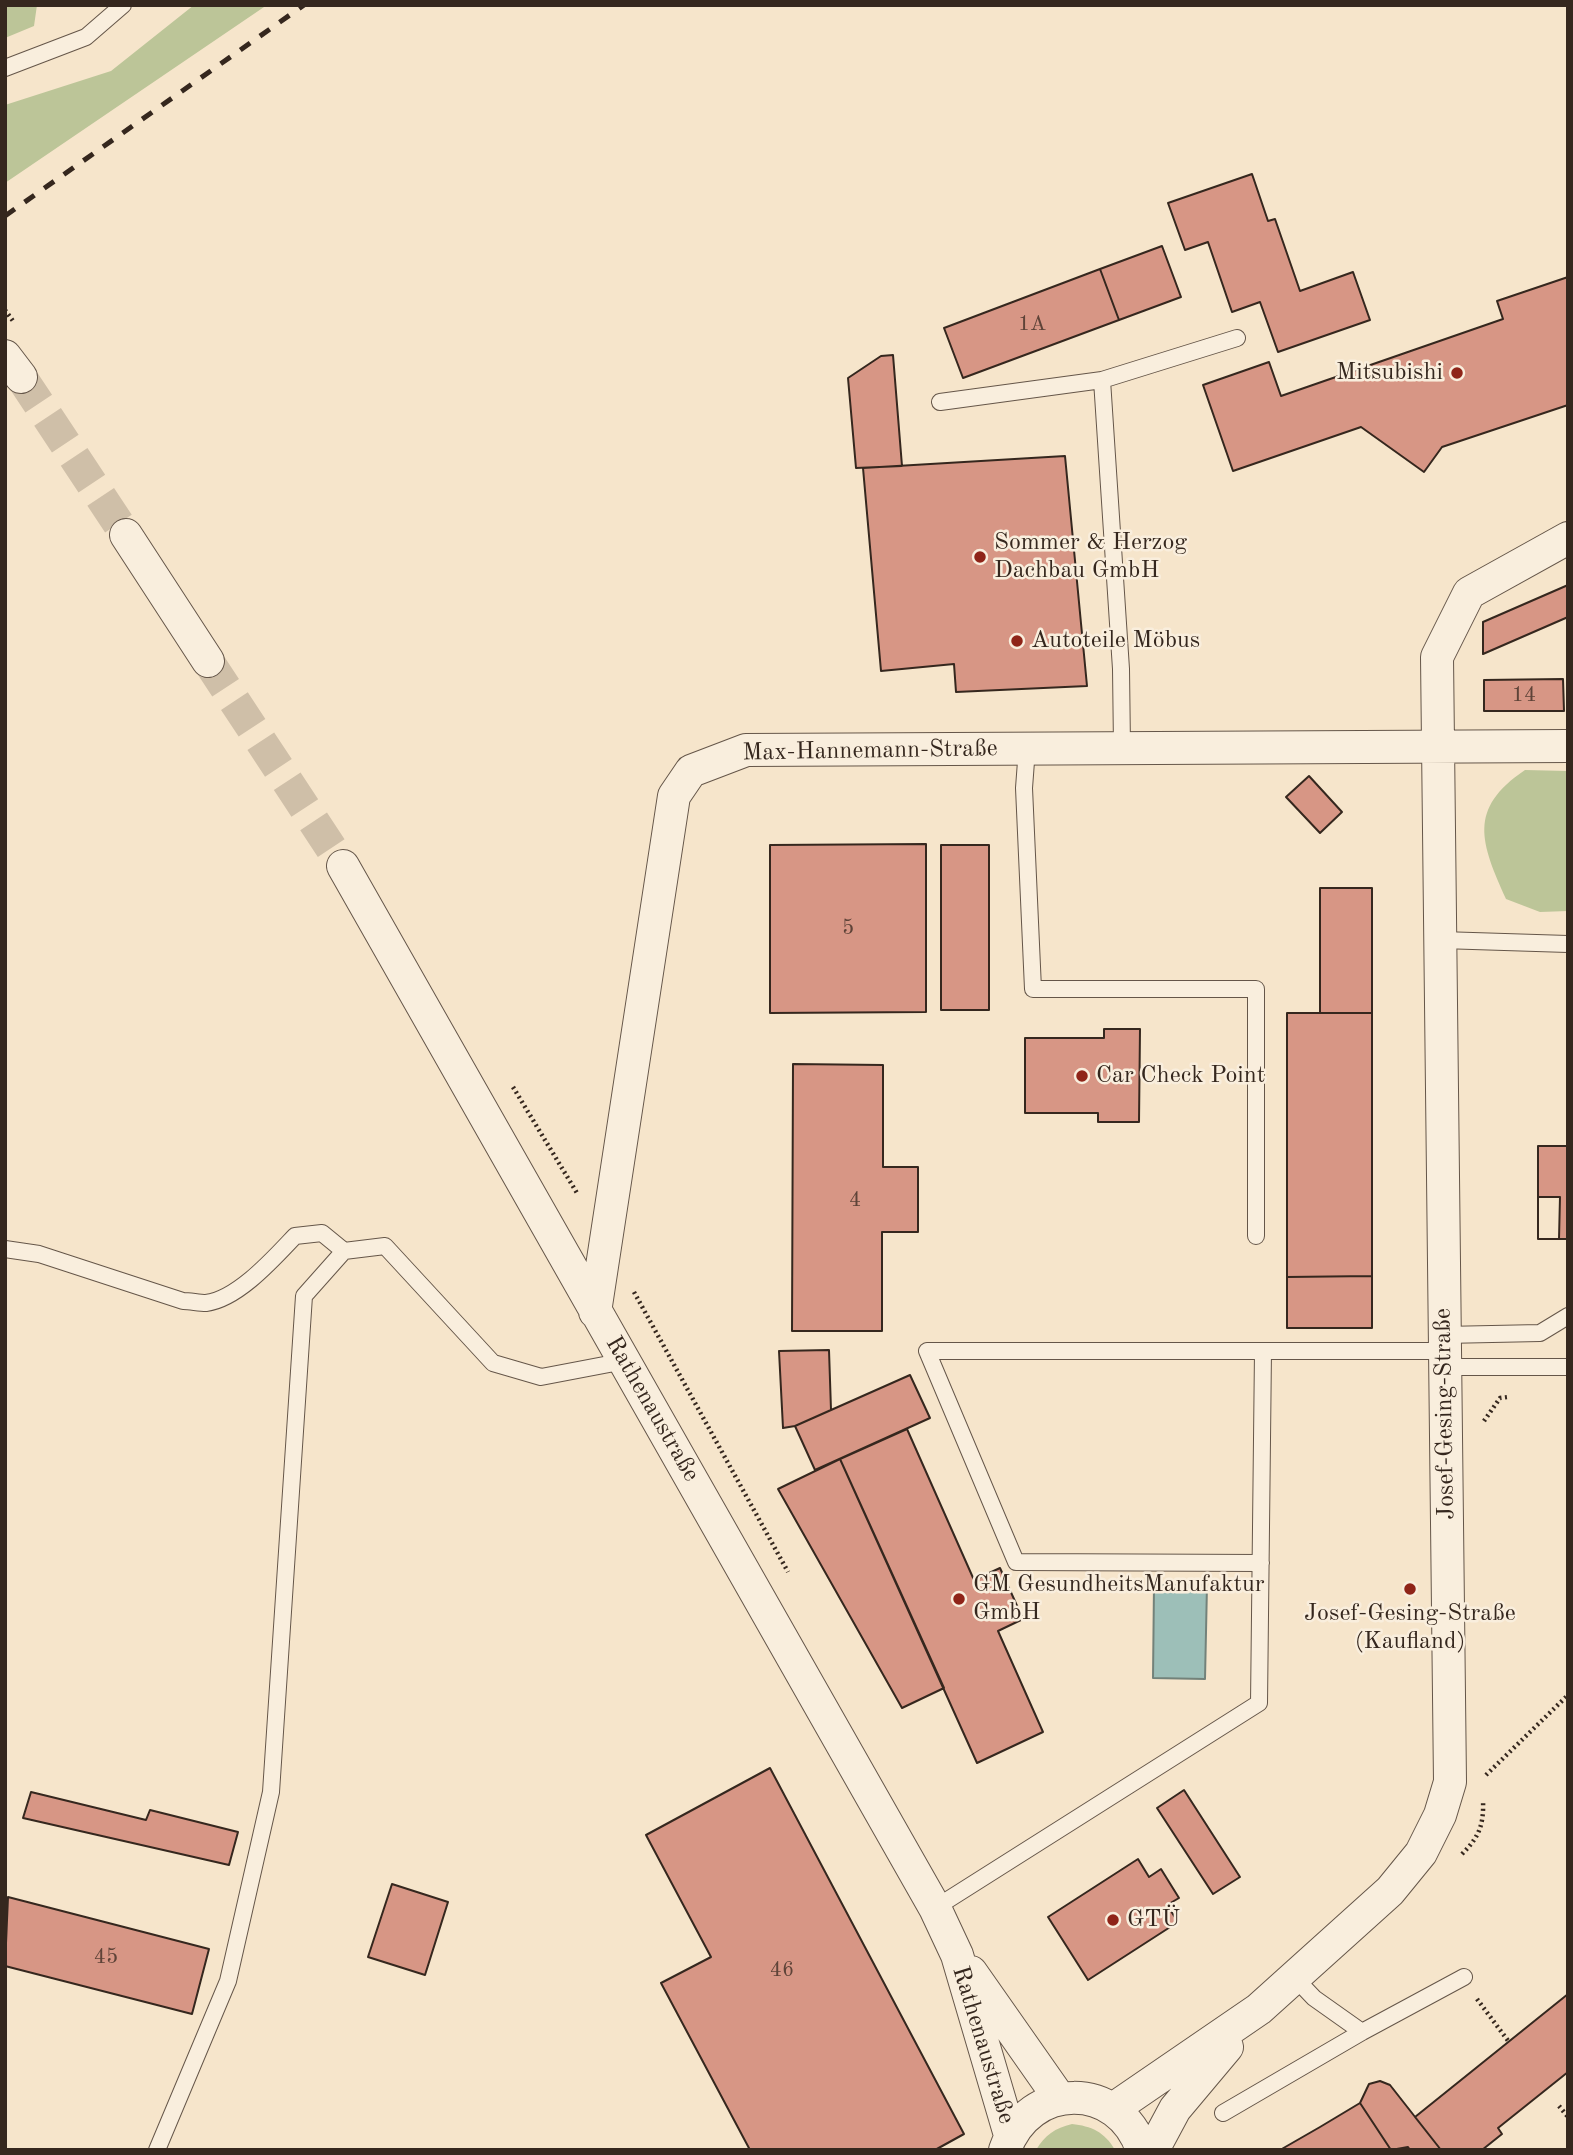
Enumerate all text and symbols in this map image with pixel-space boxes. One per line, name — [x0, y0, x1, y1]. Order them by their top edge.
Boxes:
house number: 1A — [1018, 311, 1046, 337]
place label: Mitsubishi — [1336, 359, 1443, 387]
marker: Mitsubishi — [1449, 365, 1465, 381]
place label: Sommer & Herzog Dachbau GmbH — [994, 529, 1187, 585]
marker: Sommer & Herzog Dachbau GmbH — [972, 549, 988, 565]
place label: Autoteile Möbus — [1031, 627, 1200, 655]
marker: Autoteile Möbus — [1009, 633, 1025, 649]
house number: 14 — [1512, 682, 1536, 708]
street label: Max-Hannemann-Straße — [742, 734, 998, 768]
house number: 5 — [842, 915, 854, 941]
place label: Car Check Point — [1096, 1062, 1265, 1090]
marker: Car Check Point — [1074, 1068, 1090, 1084]
house number: 4 — [849, 1187, 861, 1213]
street label: Josef-Gesing-Straße — [1429, 1308, 1461, 1520]
street label: Rathenaustraße — [599, 1331, 705, 1487]
place label: GM GesundheitsManufaktur GmbH — [973, 1571, 1265, 1627]
marker: Josef-Gesing-Straße (Kaufland) — [1402, 1581, 1418, 1597]
marker: GM GesundheitsManufaktur GmbH — [951, 1591, 967, 1607]
place label: Josef-Gesing-Straße (Kaufland) — [1304, 1600, 1516, 1656]
place label: GTÜ — [1127, 1906, 1180, 1934]
marker: GTÜ — [1105, 1912, 1121, 1928]
house number: 45 — [94, 1944, 118, 1970]
house number: 46 — [770, 1957, 794, 1983]
street label: Rathenaustraße — [945, 1963, 1021, 2127]

